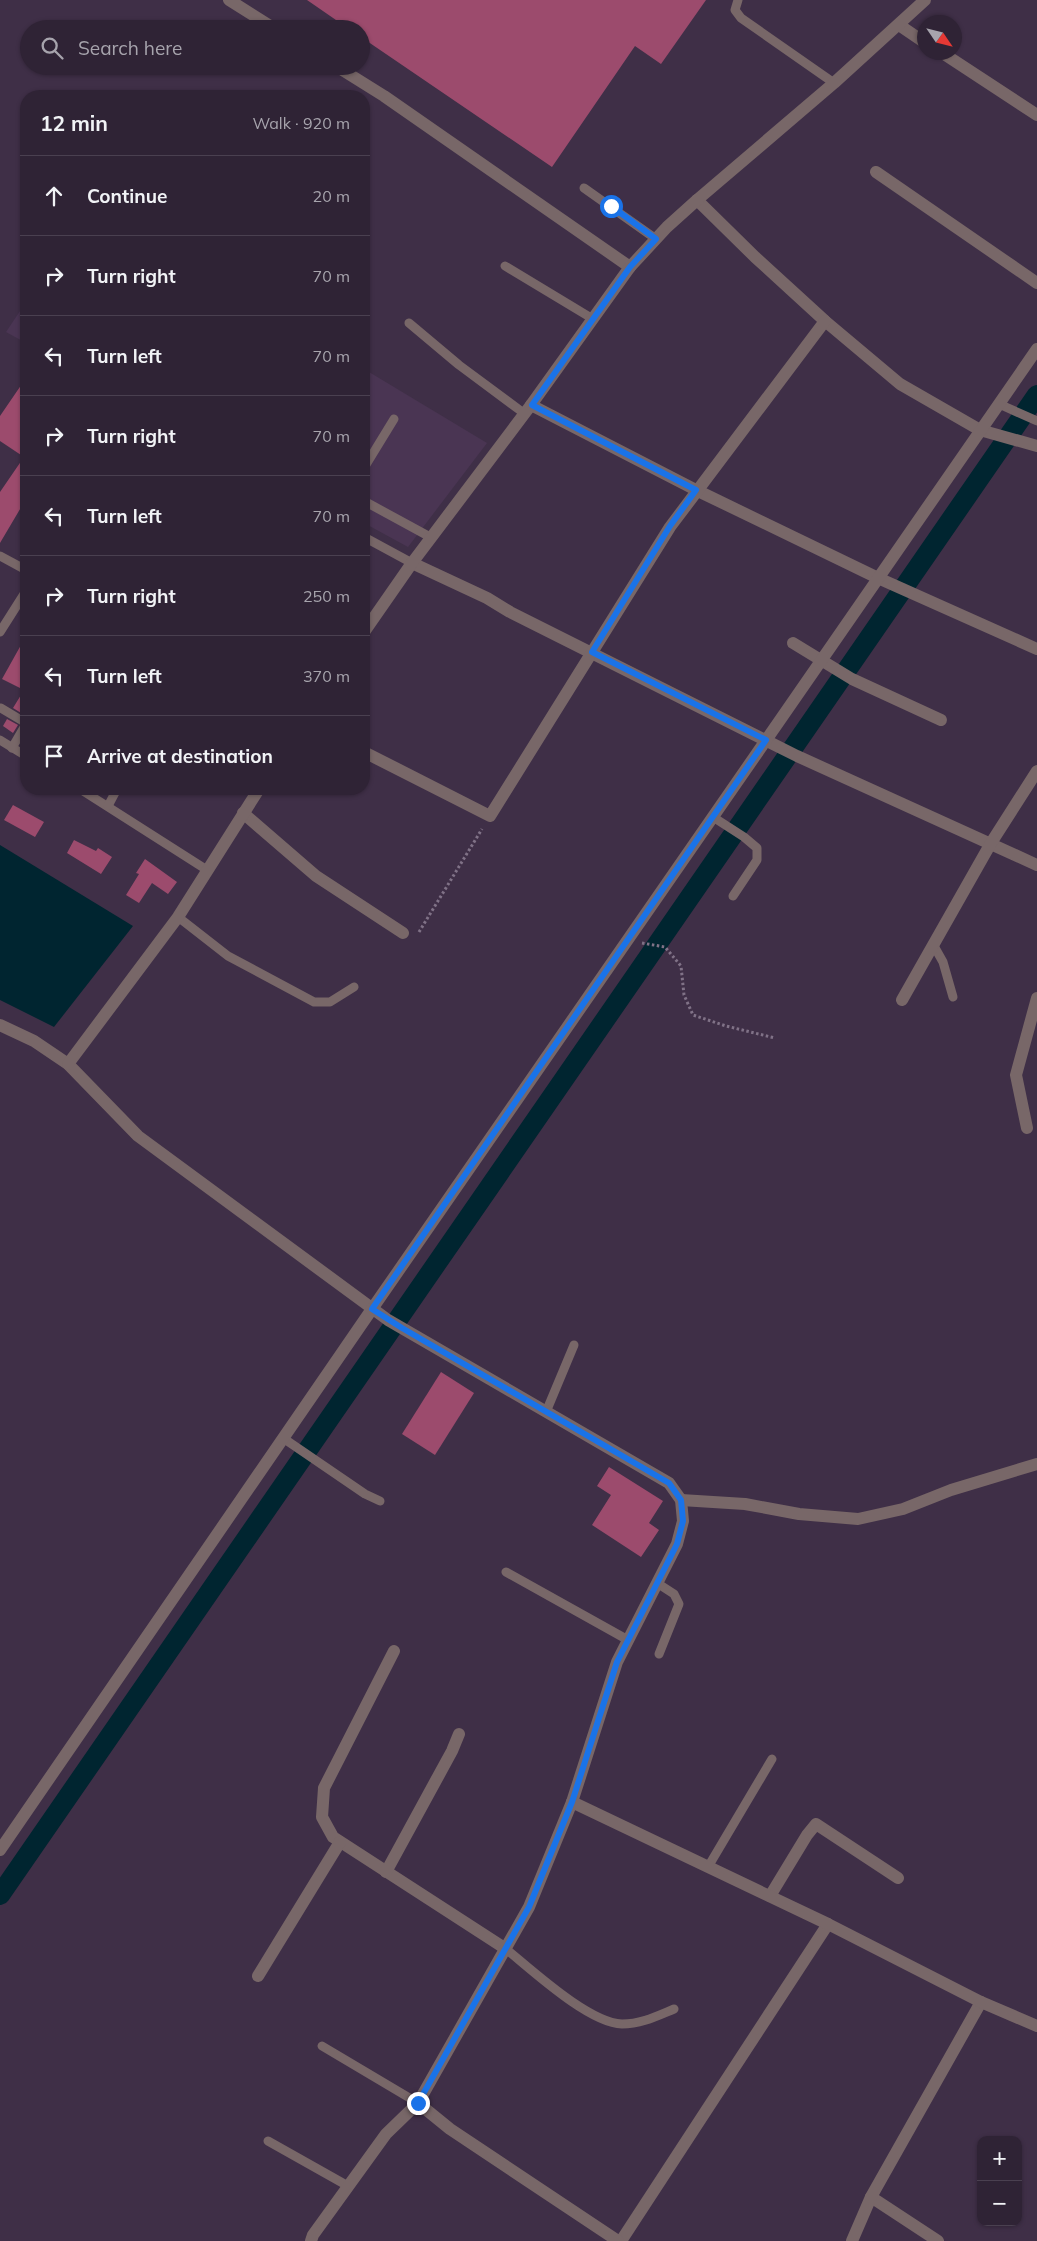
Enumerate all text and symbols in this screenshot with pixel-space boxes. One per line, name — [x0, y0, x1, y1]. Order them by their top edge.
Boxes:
north arrow — [917, 15, 962, 60]
search box — [20, 20, 370, 75]
icon: search — [38, 34, 66, 62]
text: Search here — [78, 36, 182, 60]
text: 12 min — [40, 110, 108, 136]
text: Walk · 920 m — [252, 113, 350, 133]
icon: ahead — [40, 182, 68, 210]
text: Continue — [87, 184, 167, 208]
text: 20 m — [313, 186, 350, 206]
route start — [600, 195, 623, 218]
icon: right — [40, 262, 68, 290]
text: Turn right — [87, 264, 176, 288]
text: 70 m — [313, 266, 350, 286]
icon: left — [40, 342, 68, 370]
text: Turn left — [87, 344, 162, 368]
text: 70 m — [313, 346, 350, 366]
icon: right — [40, 422, 68, 450]
text: Turn right — [87, 424, 176, 448]
text: 70 m — [313, 426, 350, 446]
icon: left — [40, 502, 68, 530]
text: Turn left — [87, 504, 162, 528]
text: 70 m — [313, 506, 350, 526]
icon: right — [40, 582, 68, 610]
text: Turn right — [87, 584, 176, 608]
text: 250 m — [303, 586, 350, 606]
icon: left — [40, 662, 68, 690]
text: Turn left — [87, 664, 162, 688]
text: 370 m — [303, 666, 350, 686]
icon: arrive — [40, 742, 68, 770]
text: Arrive at destination — [87, 744, 273, 768]
route end — [407, 2092, 430, 2115]
map controls — [977, 2136, 1022, 2226]
button: + — [977, 2136, 1022, 2181]
button: − — [977, 2181, 1022, 2226]

